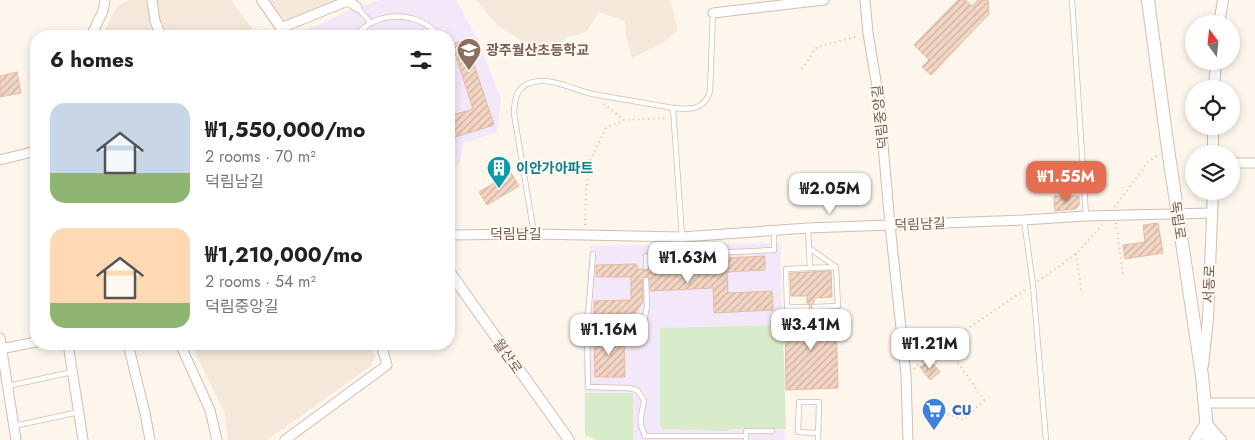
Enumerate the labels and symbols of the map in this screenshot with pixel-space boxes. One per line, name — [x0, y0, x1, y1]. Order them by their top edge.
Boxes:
north arrow — [1185, 15, 1240, 70]
school or university icon: 광주월산초등학교 — [456, 37, 482, 71]
place label: 광주월산초등학교 — [486, 40, 589, 60]
street label: 덕림중앙길 — [867, 84, 893, 150]
building icon: 이안가아파트 — [486, 155, 512, 189]
place label: 이안가아파트 — [516, 158, 593, 178]
pin: ₩1.55M — [1025, 160, 1107, 203]
pin: ₩2.05M — [789, 172, 871, 215]
street label: 독립로 — [1165, 199, 1191, 241]
street label: 덕림남길 — [894, 213, 946, 235]
street label: 덕림남길 — [490, 224, 542, 244]
pin: ₩1.63M — [647, 242, 729, 284]
street label: 서동로 — [1198, 264, 1220, 304]
pin: ₩3.41M — [770, 308, 852, 351]
pin: ₩1.16M — [568, 314, 650, 356]
pin: ₩1.21M — [889, 328, 971, 370]
street label: 월산로 — [489, 334, 527, 378]
supermarket icon: CU — [921, 397, 947, 431]
place label: CU — [952, 400, 972, 420]

